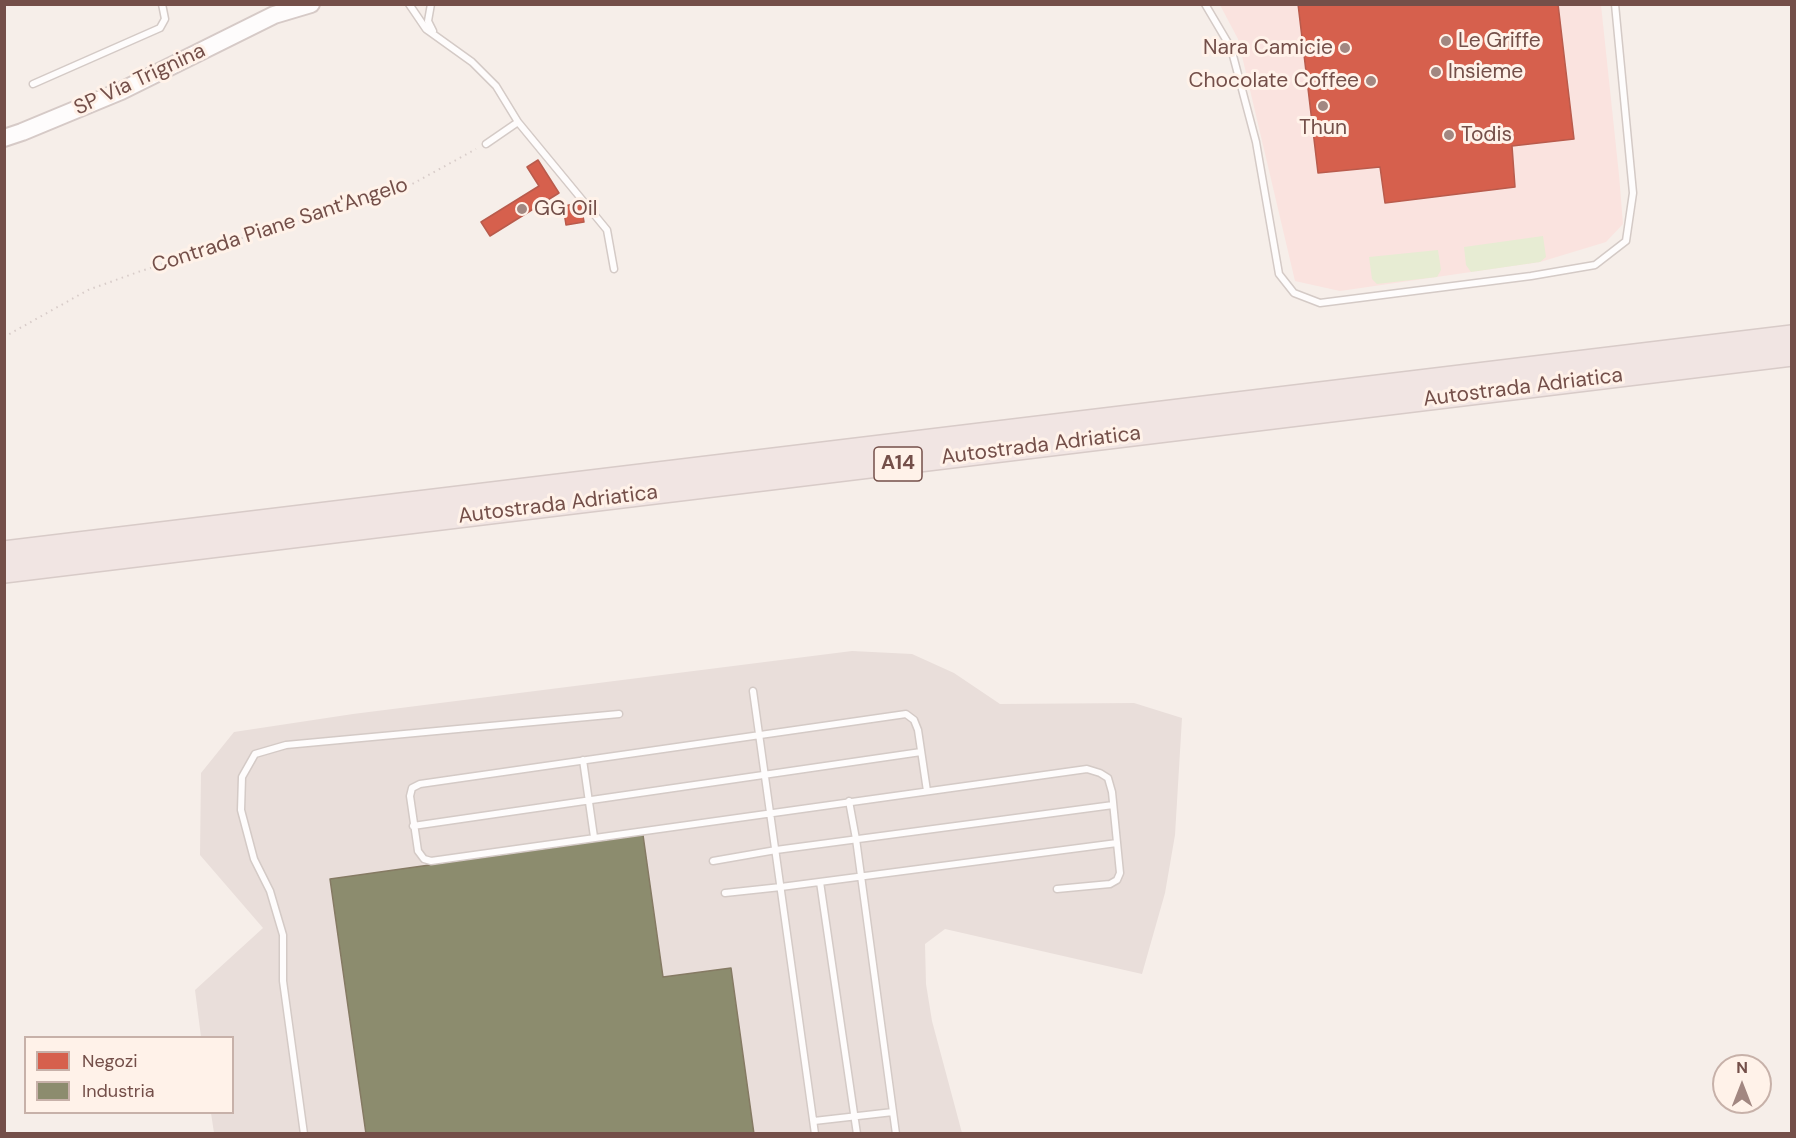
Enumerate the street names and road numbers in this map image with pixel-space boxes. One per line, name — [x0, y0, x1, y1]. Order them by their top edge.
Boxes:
street label: SP Via Trignina — [70, 39, 210, 121]
street label: Contrada Piane Sant'Angelo — [149, 173, 411, 279]
street label: Autostrada Adriatica — [1422, 363, 1624, 413]
street label: Autostrada Adriatica — [940, 421, 1142, 471]
road number: A14 — [874, 447, 922, 481]
street label: Autostrada Adriatica — [457, 480, 659, 530]

